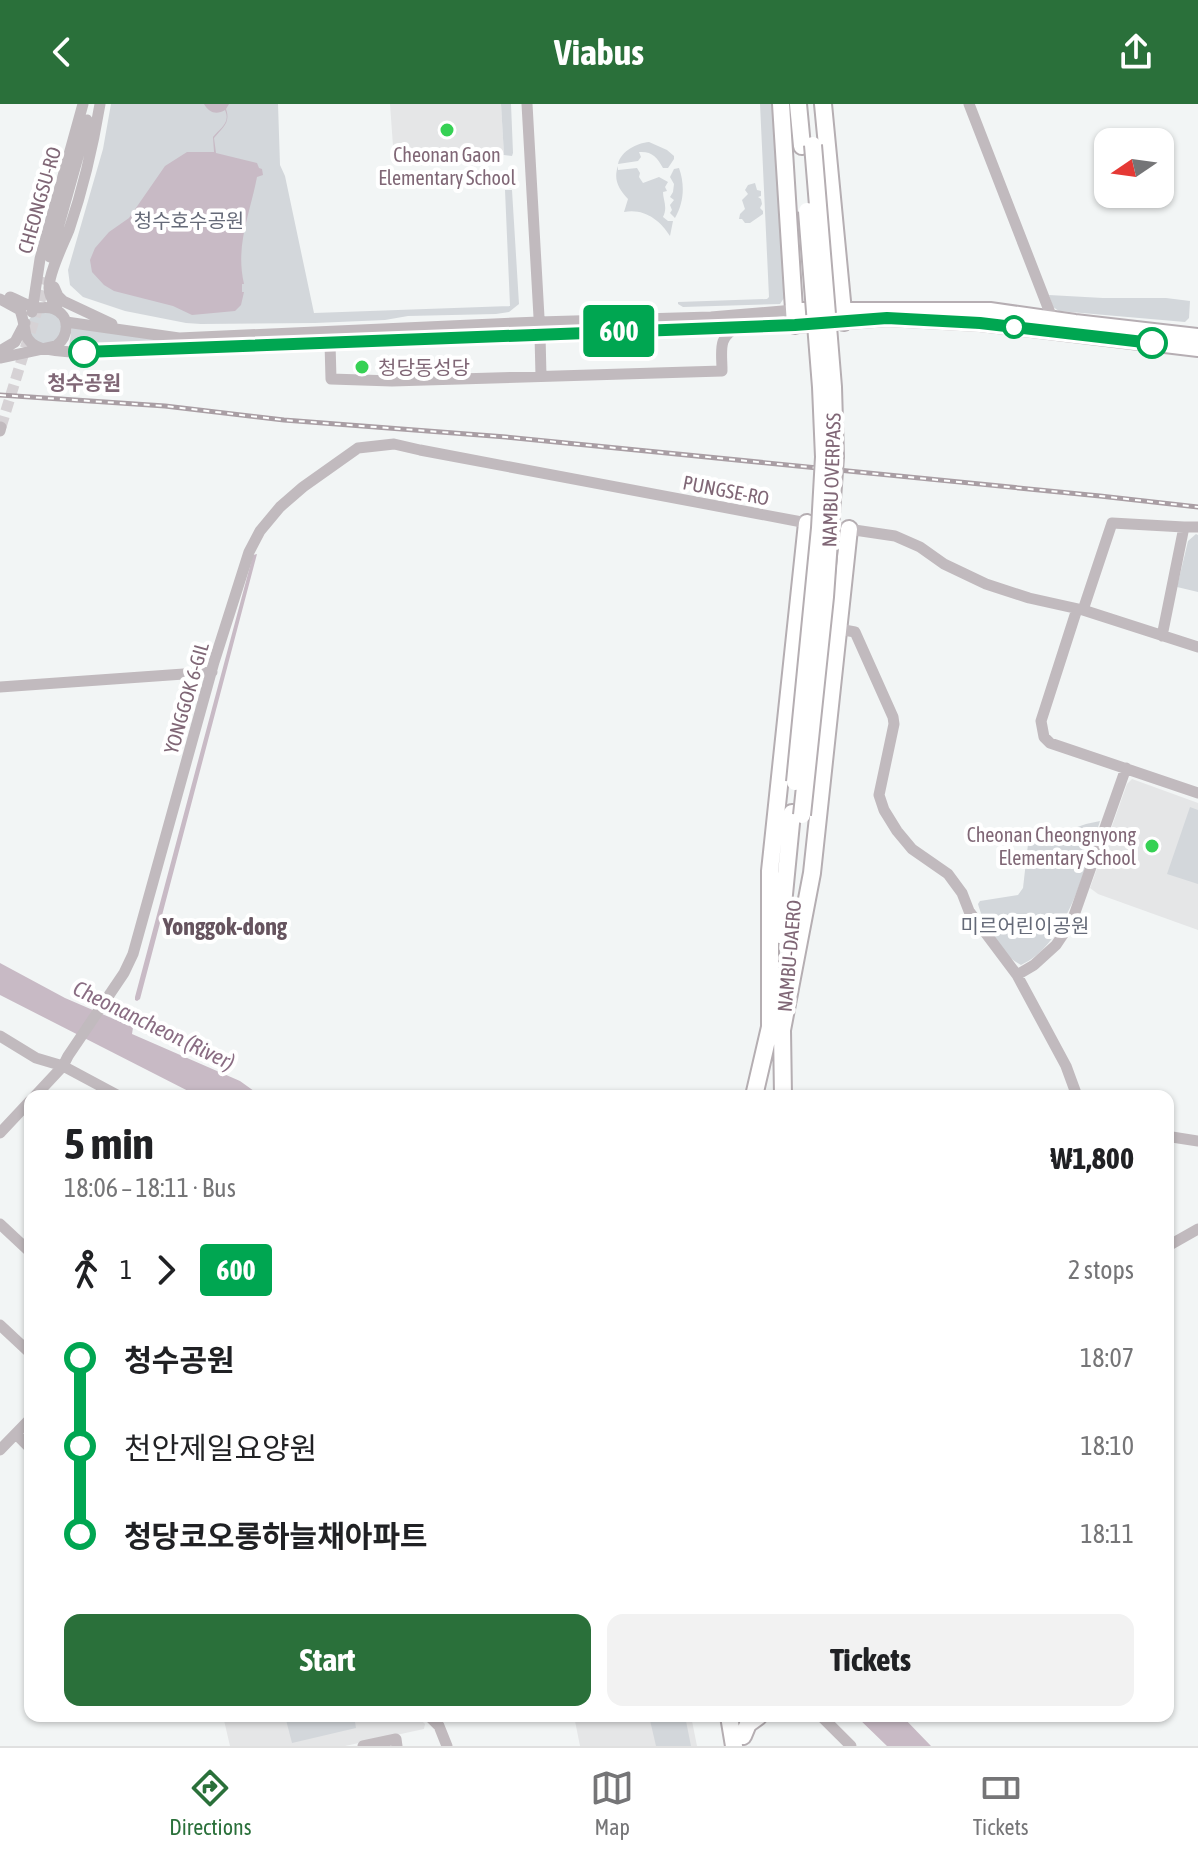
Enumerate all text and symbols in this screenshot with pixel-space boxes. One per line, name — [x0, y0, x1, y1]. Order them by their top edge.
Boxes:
icon: back — [40, 30, 84, 74]
icon: share — [1114, 30, 1158, 74]
text: Viabus — [554, 31, 644, 73]
marker: Cheonan Gaon Elementary School — [438, 121, 456, 139]
north arrow — [1094, 128, 1174, 208]
map controls — [1094, 128, 1174, 208]
place label: Cheonan Gaon Elementary School — [378, 143, 516, 189]
street label: CHEONGSU-RO — [13, 144, 65, 256]
park label: 청수호수공원 — [134, 209, 244, 232]
line badge: 600 — [573, 305, 665, 357]
text: 600 — [599, 315, 639, 347]
unlabelled marker — [1003, 316, 1025, 338]
unlabelled marker — [1137, 328, 1167, 358]
marker: 청수공원 — [69, 337, 99, 367]
place label: 청당동성당 — [378, 356, 470, 379]
marker: 청당동성당 — [353, 358, 371, 376]
place label: 청수공원 — [47, 371, 121, 394]
street label: NAMBU OVERPASS — [817, 412, 845, 548]
street label: PUNGSE-RO — [681, 470, 771, 510]
street label: YONGGOK 6-GIL — [159, 639, 213, 756]
place label: Cheonan Cheongnyong Elementary School — [967, 823, 1137, 869]
marker: Cheonan Cheongnyong Elementary School — [1143, 837, 1161, 855]
street label: NAMBU-DAERO — [773, 899, 805, 1013]
district label: Yonggok-dong — [162, 913, 288, 940]
park label: 미르어린이공원 — [961, 914, 1089, 937]
water label: Cheonancheon (River) — [69, 975, 239, 1075]
text: 5 min — [64, 1118, 154, 1168]
text: ₩1,800 — [1051, 1141, 1134, 1175]
text: 18:06 – 18:11 · Bus — [64, 1173, 236, 1203]
icon: walk — [64, 1248, 108, 1292]
icon: forward — [144, 1248, 188, 1292]
text: 600 — [216, 1254, 256, 1286]
text: 1 — [120, 1255, 132, 1285]
text: 2 stops — [1068, 1255, 1134, 1285]
text: 청수공원 — [124, 1343, 234, 1377]
text: 18:07 — [1080, 1343, 1134, 1373]
text: 천안제일요양원 — [124, 1431, 317, 1465]
text: 18:10 — [1080, 1431, 1134, 1461]
text: 청당코오롱하늘채아파트 — [124, 1519, 428, 1553]
text: 18:11 — [1080, 1519, 1134, 1549]
button: Start — [64, 1614, 591, 1706]
button: Tickets — [607, 1614, 1134, 1706]
tab: Directions — [169, 1766, 251, 1840]
tab: Map — [590, 1766, 634, 1840]
tab: Tickets — [973, 1766, 1029, 1840]

